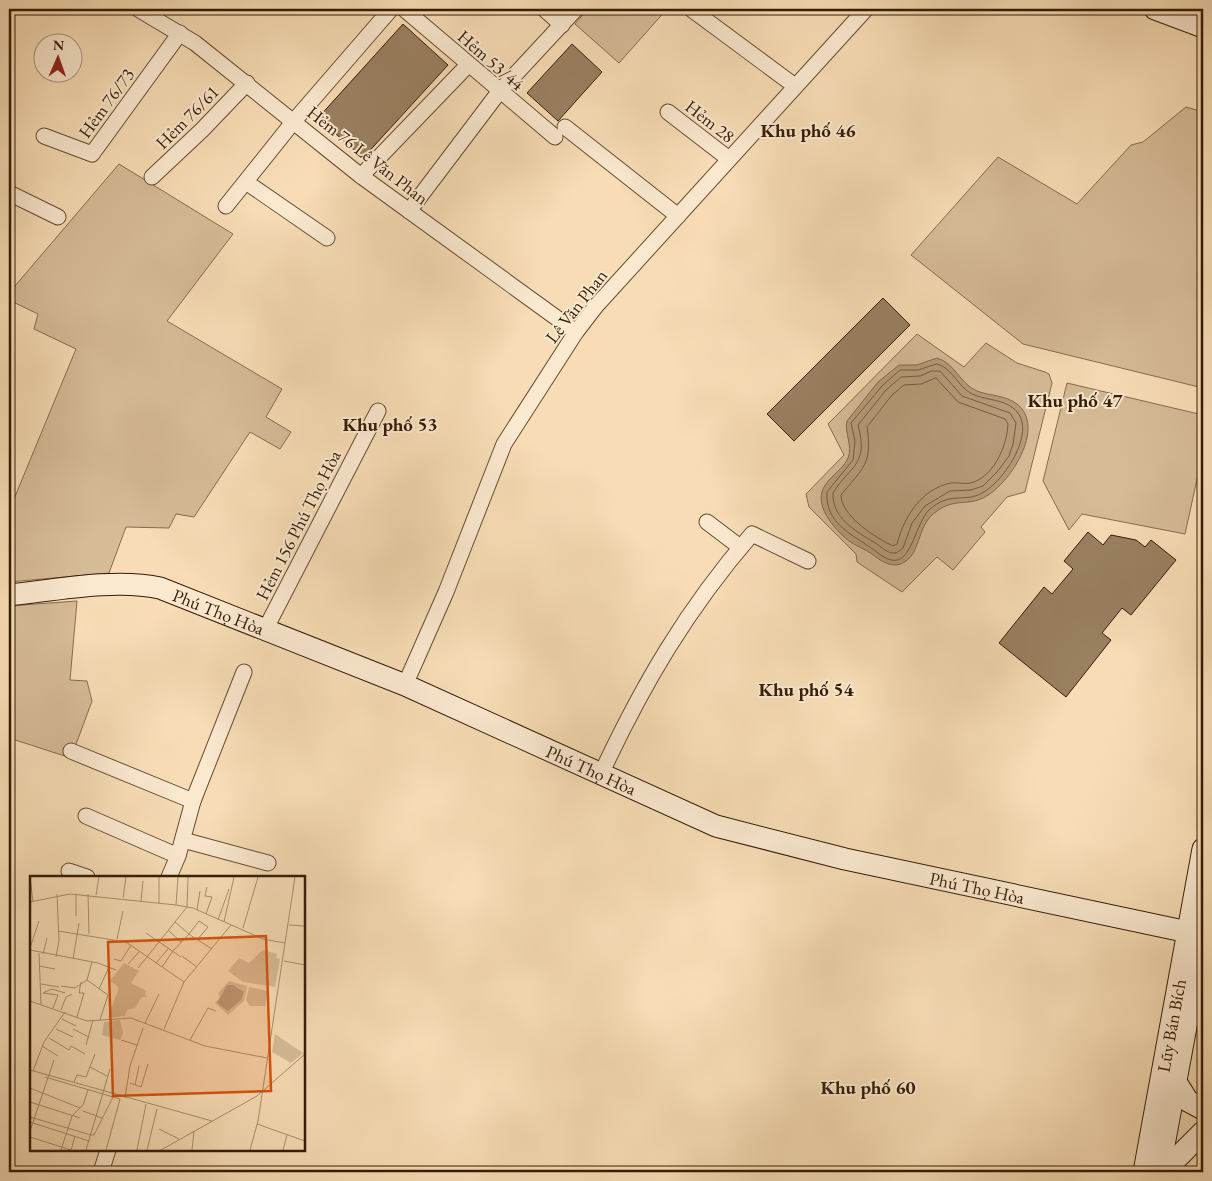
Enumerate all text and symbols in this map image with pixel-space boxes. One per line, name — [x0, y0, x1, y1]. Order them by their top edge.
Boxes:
street label: Hẻm 53/44 — [453, 25, 529, 95]
north arrow — [32, 32, 82, 82]
text: N — [52, 36, 65, 54]
street label: Hẻm 76/73 — [73, 63, 139, 143]
street label: Hẻm 76/61 — [150, 80, 224, 154]
street label: Hẻm 28 — [681, 95, 739, 147]
street label: Hẻm 76 Lê Văn Phan — [303, 100, 434, 210]
district label: Khu phố 46 — [760, 118, 856, 143]
street label: Lê Văn Phan — [540, 264, 612, 348]
district label: Khu phố 47 — [1027, 388, 1123, 413]
district label: Khu phố 53 — [342, 412, 438, 437]
street label: Hẻm 156 Phú Thọ Hòa — [250, 445, 346, 604]
street label: Phú Thọ Hòa — [170, 583, 269, 640]
district label: Khu phố 54 — [758, 677, 854, 702]
street label: Phú Thọ Hòa — [543, 739, 641, 800]
street label: Phú Thọ Hòa — [927, 866, 1027, 909]
inset map — [30, 876, 305, 1151]
street label: Lũy Bán Bích — [1151, 977, 1191, 1074]
district label: Khu phố 60 — [820, 1075, 916, 1100]

